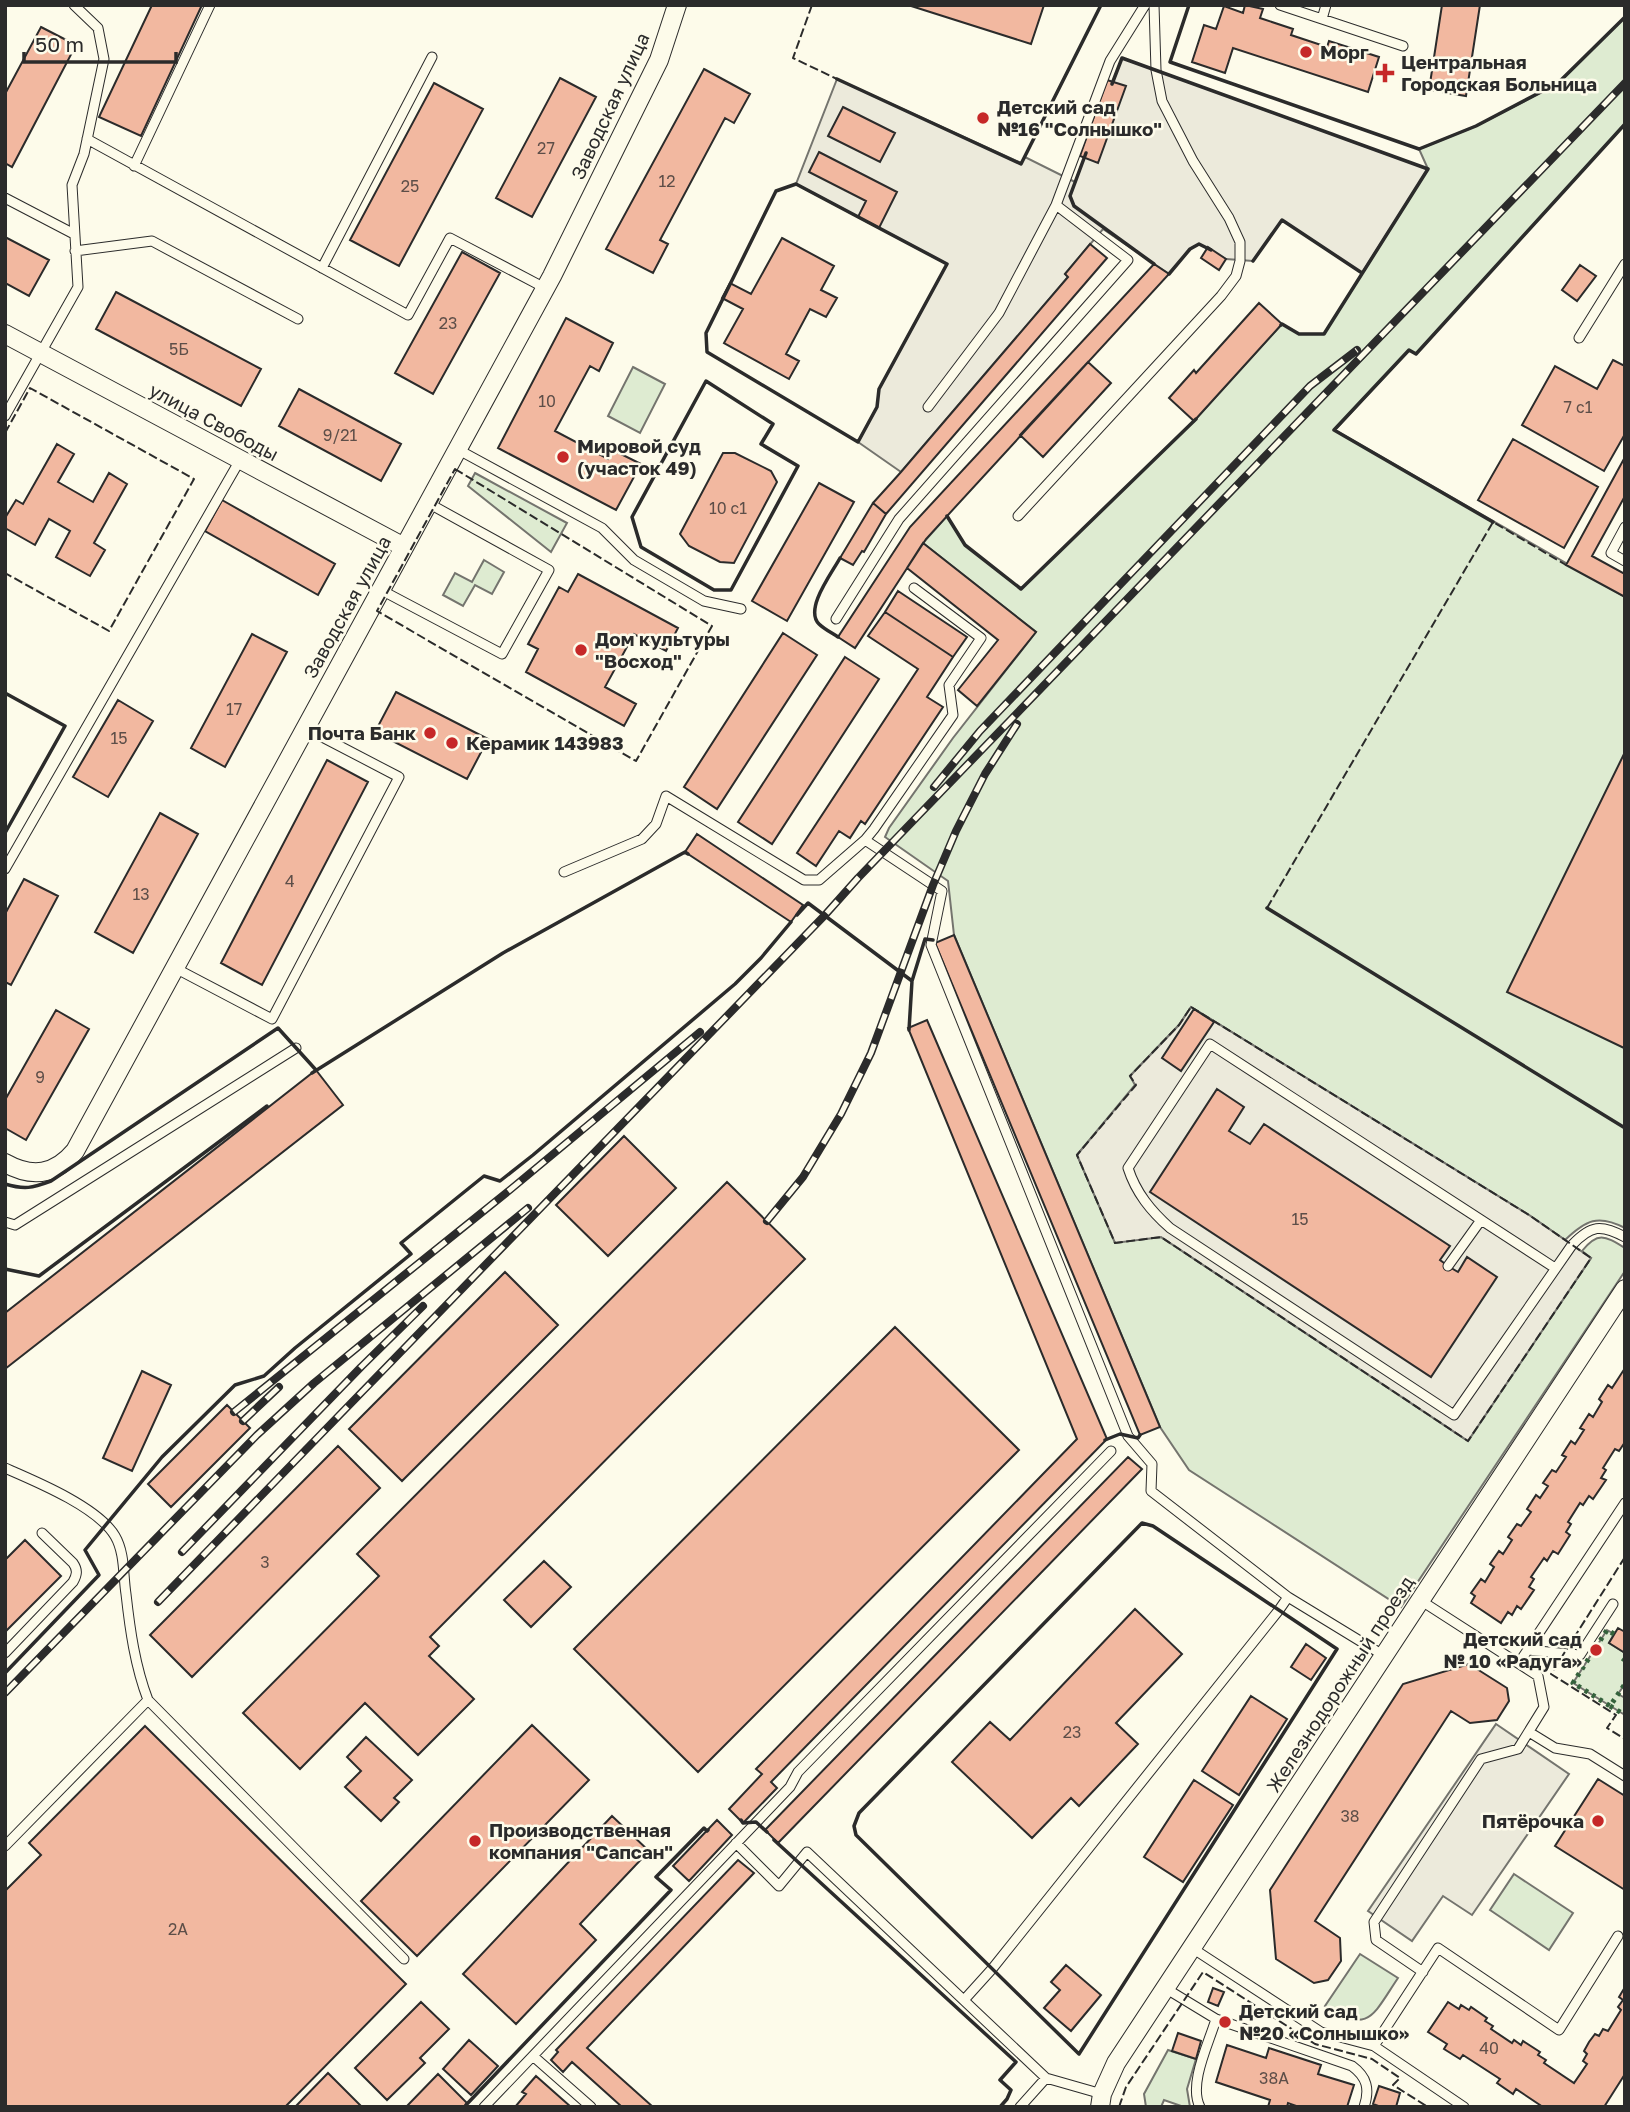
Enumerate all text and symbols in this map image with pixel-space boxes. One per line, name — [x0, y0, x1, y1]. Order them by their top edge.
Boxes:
scale bar — [24, 21, 177, 65]
street label: Заводская улица — [565, 29, 654, 183]
text: 50 m — [35, 31, 84, 57]
place label: Морг — [1320, 40, 1369, 63]
marker: Морг — [1298, 44, 1314, 60]
place label: Центральная Городская Больница — [1401, 50, 1597, 95]
marker: Центральная Городская Больница — [1375, 63, 1395, 83]
place label: Детский сад №16 "Солнышко" — [997, 95, 1162, 140]
marker: Детский сад №16 "Солнышко" — [975, 110, 991, 126]
house number: 27 — [537, 138, 555, 158]
house number: 12 — [658, 171, 676, 191]
house number: 25 — [401, 176, 419, 196]
house number: 23 — [439, 313, 457, 333]
house number: 5Б — [169, 339, 189, 359]
street label: улица Свободы — [146, 378, 283, 465]
house number: 10 — [538, 391, 556, 411]
house number: 7 с1 — [1564, 397, 1593, 417]
house number: 9/21 — [323, 425, 357, 445]
place label: Мировой суд (участок 49) — [577, 434, 701, 479]
marker: Мировой суд (участок 49) — [555, 449, 571, 465]
house number: 10 с1 — [709, 498, 747, 518]
street label: Заводская улица — [298, 531, 395, 682]
place label: Дом культуры "Восход" — [595, 627, 730, 672]
marker: Дом культуры "Восход" — [573, 642, 589, 658]
house number: 17 — [226, 699, 242, 719]
place label: Почта Банк — [308, 721, 416, 744]
marker: Почта Банк — [422, 725, 438, 741]
house number: 15 — [110, 728, 128, 748]
place label: Керамик 143983 — [466, 731, 624, 754]
marker: Керамик 143983 — [444, 735, 460, 751]
house number: 4 — [285, 871, 295, 891]
house number: 13 — [132, 884, 150, 904]
house number: 9 — [35, 1067, 45, 1087]
house number: 15 — [1291, 1209, 1309, 1229]
house number: 3 — [260, 1552, 270, 1572]
street label: Железнодорожный проезд — [1261, 1571, 1418, 1796]
place label: Детский сад № 10 «Радуга» — [1443, 1627, 1582, 1672]
marker: Детский сад № 10 «Радуга» — [1588, 1642, 1604, 1658]
house number: 23 — [1063, 1722, 1081, 1742]
house number: 38 — [1340, 1806, 1360, 1826]
place label: Пятёрочка — [1482, 1809, 1584, 1832]
marker: Пятёрочка — [1590, 1813, 1606, 1829]
place label: Производственная компания "Сапсан" — [489, 1818, 673, 1863]
marker: Производственная компания "Сапсан" — [467, 1833, 483, 1849]
house number: 2А — [168, 1919, 188, 1939]
place label: Детский сад №20 «Солнышко» — [1239, 1999, 1409, 2044]
marker: Детский сад №20 «Солнышко» — [1217, 2014, 1233, 2030]
house number: 40 — [1479, 2038, 1499, 2058]
house number: 38А — [1259, 2068, 1289, 2088]

